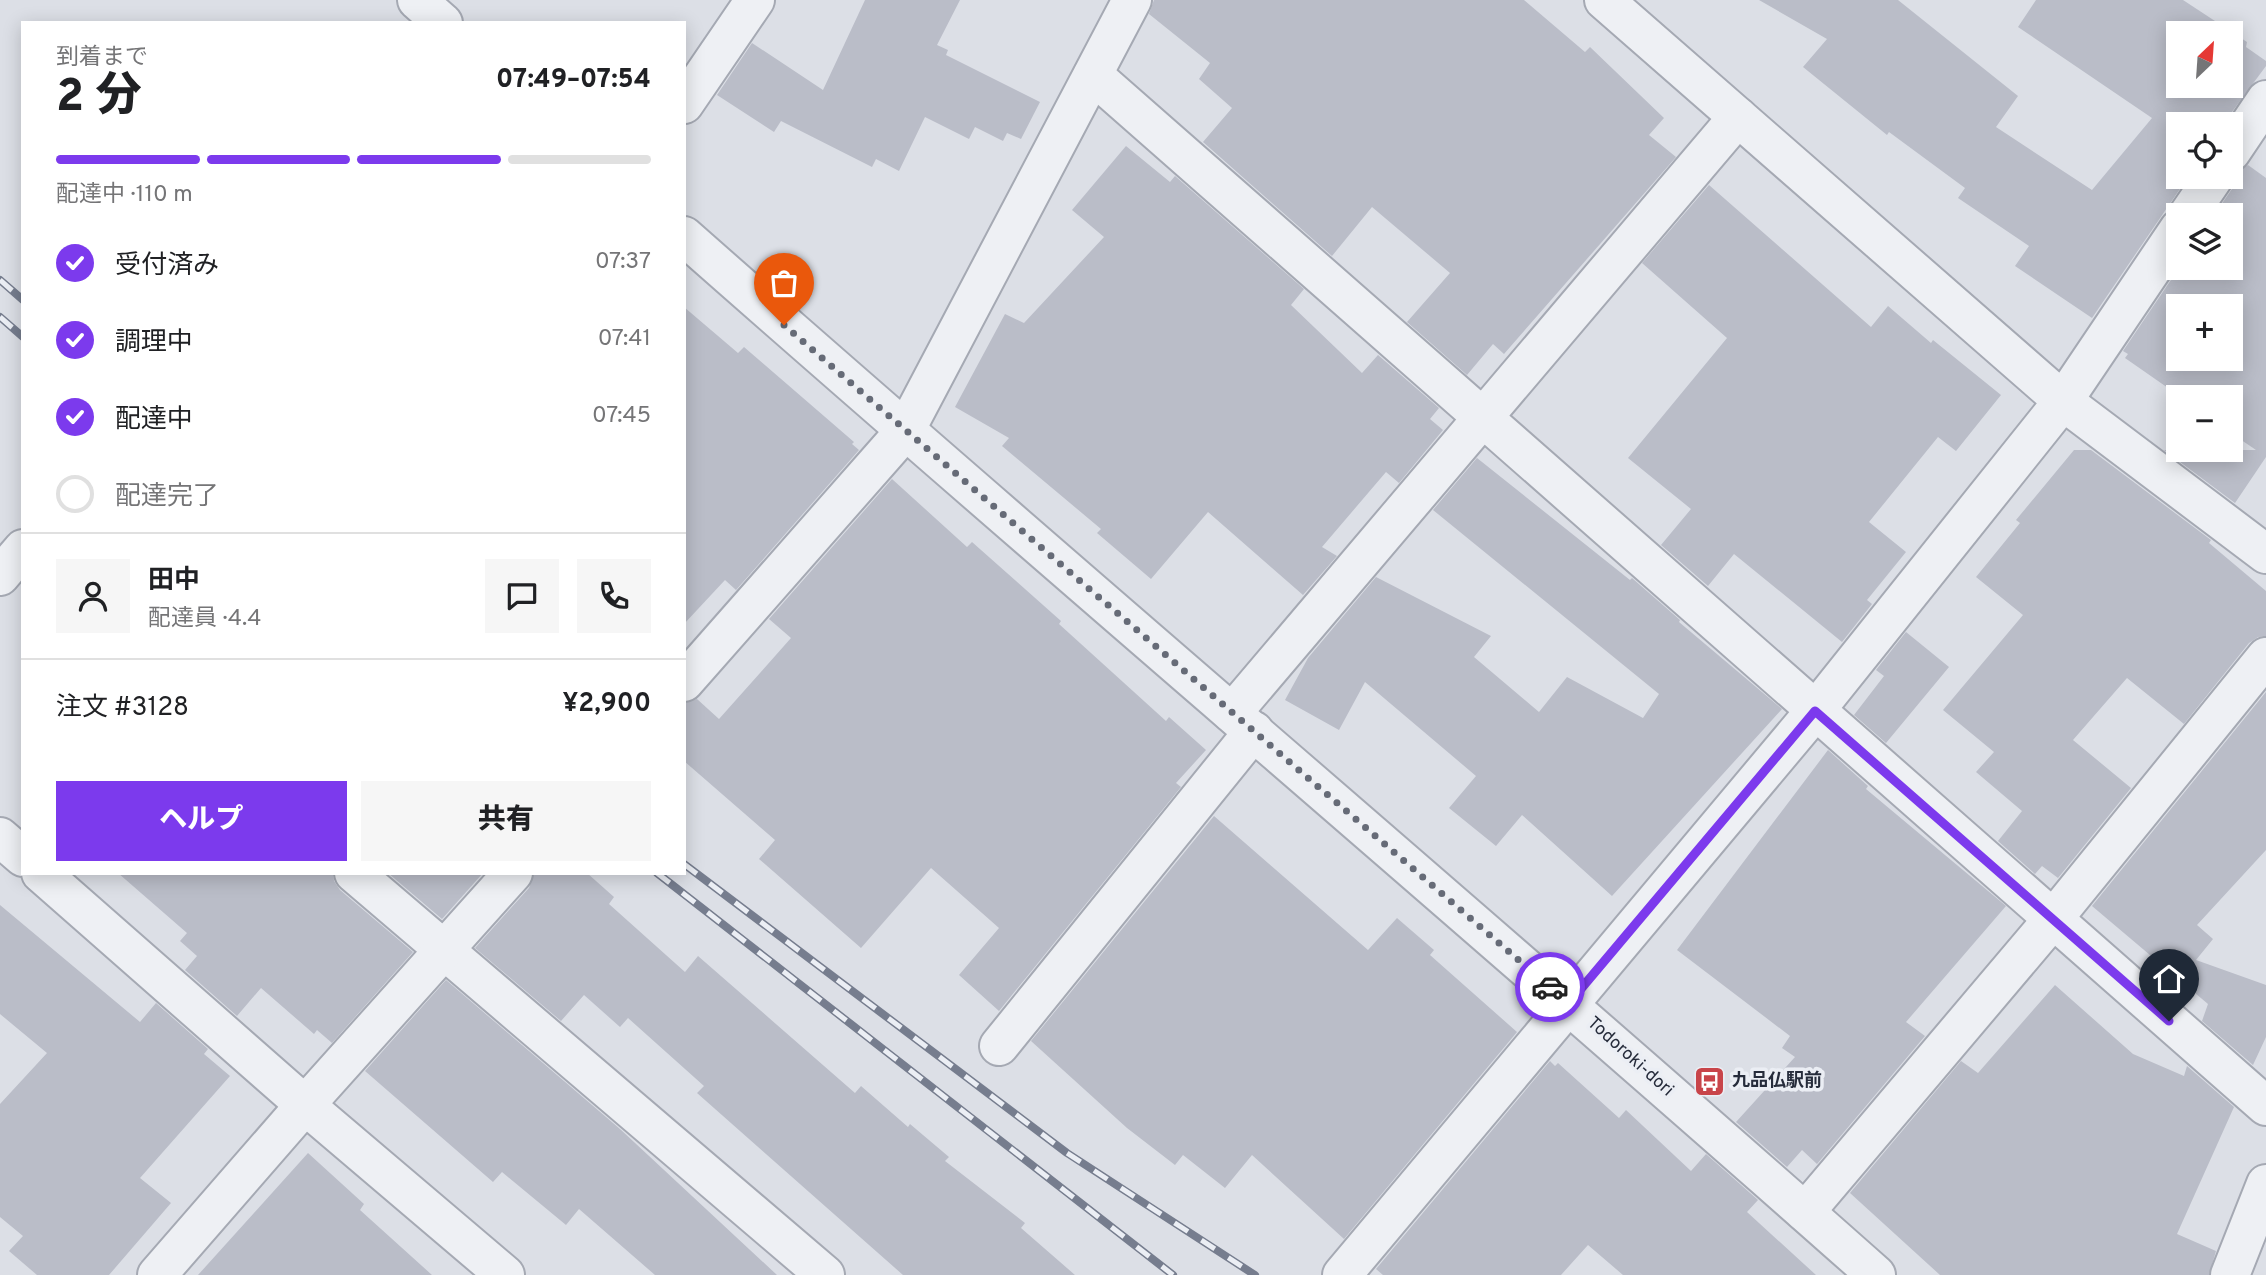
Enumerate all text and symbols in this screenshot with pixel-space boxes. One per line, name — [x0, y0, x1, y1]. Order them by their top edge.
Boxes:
north arrow — [2166, 21, 2244, 98]
map controls — [2166, 21, 2243, 462]
text: 到着まで — [56, 44, 148, 73]
text: 07:49–07:54 — [496, 64, 651, 97]
text: 2 分 — [56, 69, 142, 128]
button: locate — [2166, 112, 2243, 189]
text: 配達中 · 110 m — [56, 181, 193, 210]
button: layers — [2166, 203, 2243, 280]
icon: check — [56, 244, 94, 282]
text: 07:37 — [595, 248, 651, 277]
text: 受付済み — [115, 250, 219, 283]
pin — [754, 253, 814, 325]
icon: bag — [765, 264, 803, 302]
button: + — [2166, 294, 2243, 371]
icon: check — [56, 321, 94, 359]
text: 07:41 — [598, 325, 651, 354]
text: 調理中 — [115, 327, 193, 360]
button: − — [2166, 385, 2243, 462]
icon: check — [56, 398, 94, 436]
text: 07:45 — [592, 402, 651, 431]
text: 配達中 — [115, 404, 193, 437]
text: 配達完了 — [115, 481, 219, 514]
button: person — [56, 559, 130, 633]
button: chat — [485, 559, 559, 633]
button: phone — [577, 559, 651, 633]
text: 田中 — [148, 565, 200, 598]
text: 配達員 · 4.4 — [148, 605, 262, 634]
text: ¥2,900 — [562, 688, 651, 721]
text: 注文 #3128 — [56, 692, 189, 725]
button: ヘルプ — [56, 781, 347, 861]
button: 共有 — [361, 781, 651, 861]
pin — [2139, 949, 2199, 1021]
courier — [1515, 952, 1585, 1022]
icon: home — [2150, 960, 2188, 998]
icon: car — [1531, 968, 1569, 1006]
street label: Todoroki-dori — [1582, 1012, 1678, 1102]
bus stop icon: 九品仏駅前 — [1692, 1064, 1726, 1098]
place label: 九品仏駅前 — [1732, 1070, 1822, 1093]

